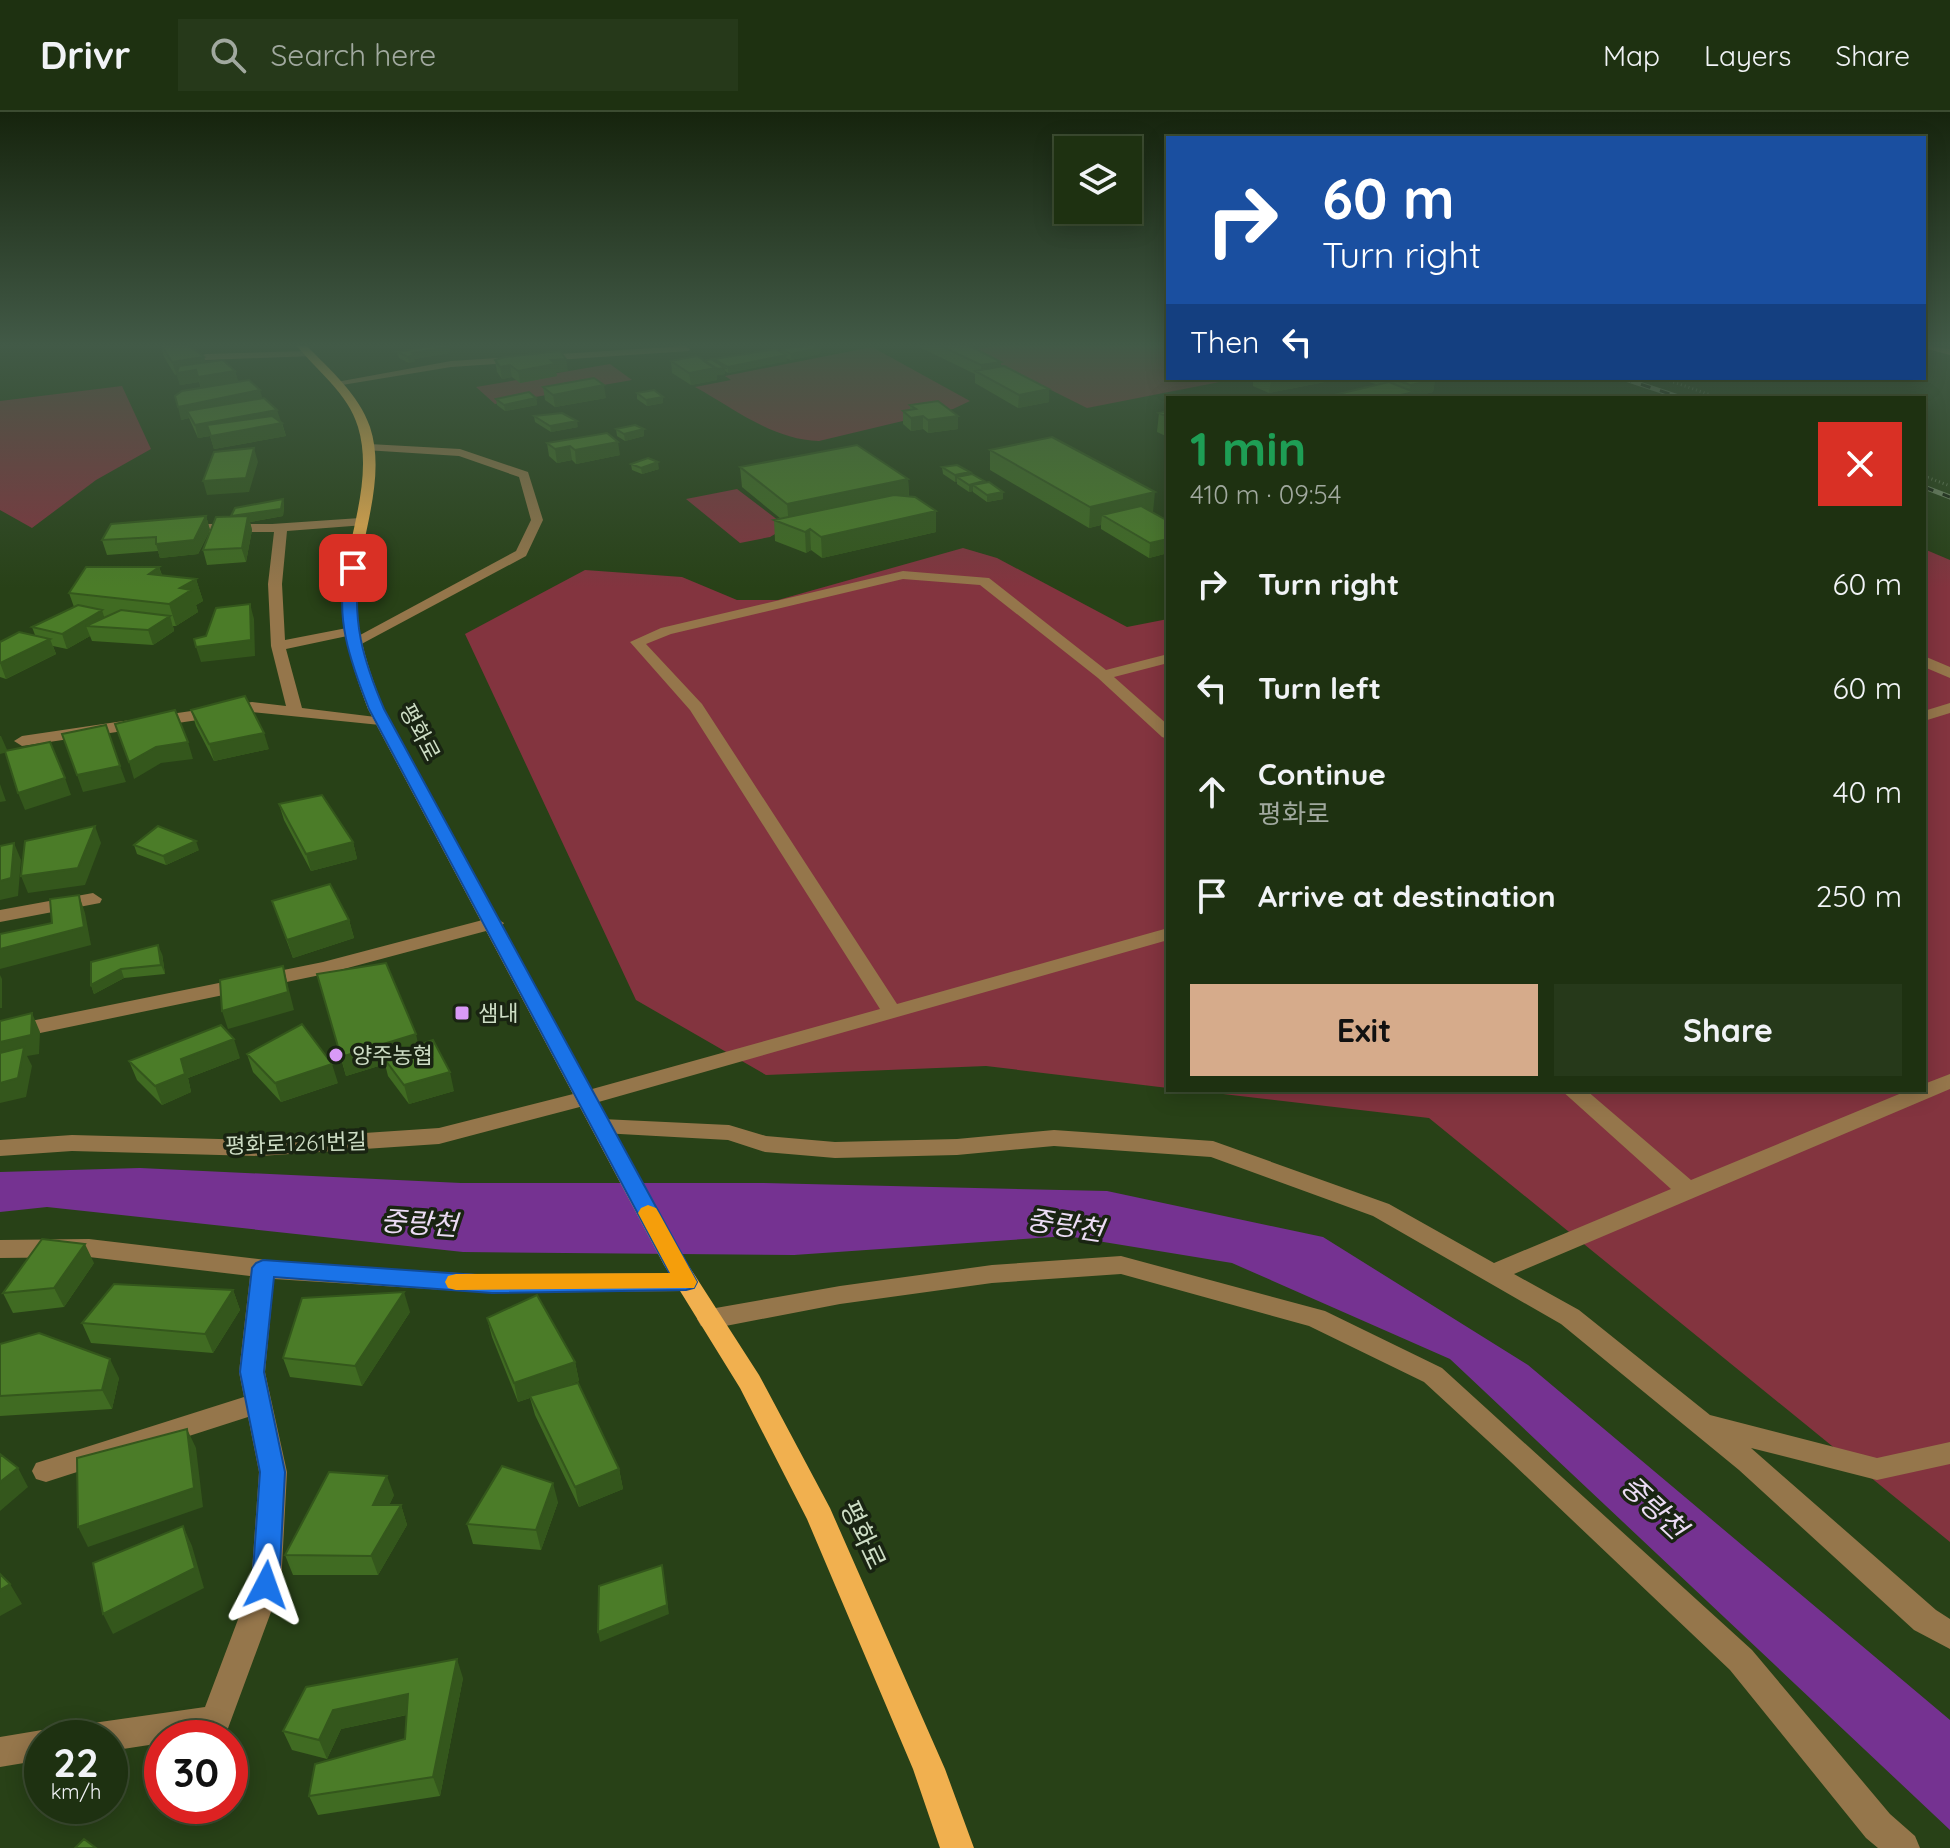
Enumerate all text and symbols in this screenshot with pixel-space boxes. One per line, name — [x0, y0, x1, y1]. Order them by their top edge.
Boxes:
search box — [178, 19, 738, 91]
text: Drivr — [40, 31, 130, 79]
icon: search — [206, 33, 250, 77]
text: Search here — [270, 36, 436, 74]
text: Map — [1603, 38, 1660, 73]
text: Layers — [1704, 38, 1791, 73]
text: Share — [1835, 38, 1910, 73]
map controls — [1054, 136, 1142, 224]
button: layers — [1054, 136, 1142, 224]
text: 60 m — [1322, 163, 1455, 233]
icon: right — [1190, 168, 1294, 272]
text: Turn right — [1322, 232, 1481, 277]
icon: left — [1275, 320, 1319, 364]
text: Then — [1190, 323, 1259, 361]
text: 1 min — [1190, 418, 1306, 478]
button: close — [1818, 422, 1902, 506]
text: 410 m · 09:54 — [1190, 478, 1341, 511]
pin — [319, 534, 387, 602]
icon: arrive — [331, 546, 375, 590]
icon: right — [1190, 562, 1234, 606]
text: Turn right — [1258, 565, 1399, 603]
text: 60 m — [1832, 565, 1902, 603]
icon: left — [1190, 666, 1234, 710]
text: Turn left — [1258, 669, 1381, 707]
text: 60 m — [1832, 669, 1902, 707]
street label: 평화로 — [393, 699, 447, 765]
text: Continue — [1258, 755, 1386, 793]
icon: ahead — [1190, 770, 1234, 814]
text: 40 m — [1833, 773, 1902, 811]
text: 평화로 — [1258, 797, 1330, 830]
icon: arrive — [1190, 874, 1234, 918]
text: Arrive at destination — [1258, 877, 1556, 915]
text: 250 m — [1816, 877, 1902, 915]
button: Exit — [1190, 984, 1538, 1076]
button: Share — [1554, 984, 1902, 1076]
place label: 샘내 — [478, 999, 518, 1027]
marker: 샘내 — [453, 1004, 471, 1022]
place label: 양주농협 — [352, 1041, 433, 1069]
marker: 양주농협 — [327, 1046, 345, 1064]
street label: 평화로1261번길 — [225, 1127, 367, 1159]
water label: 중랑천 — [1024, 1201, 1109, 1248]
water label: 중랑천 — [379, 1202, 462, 1243]
water label: 중랑천 — [1614, 1467, 1697, 1548]
street label: 평화로 — [833, 1495, 894, 1574]
position arrow — [224, 1543, 308, 1627]
speed limit sign: 30 — [144, 1720, 248, 1824]
text: 22 — [53, 1737, 99, 1787]
text: km/h — [51, 1779, 101, 1804]

